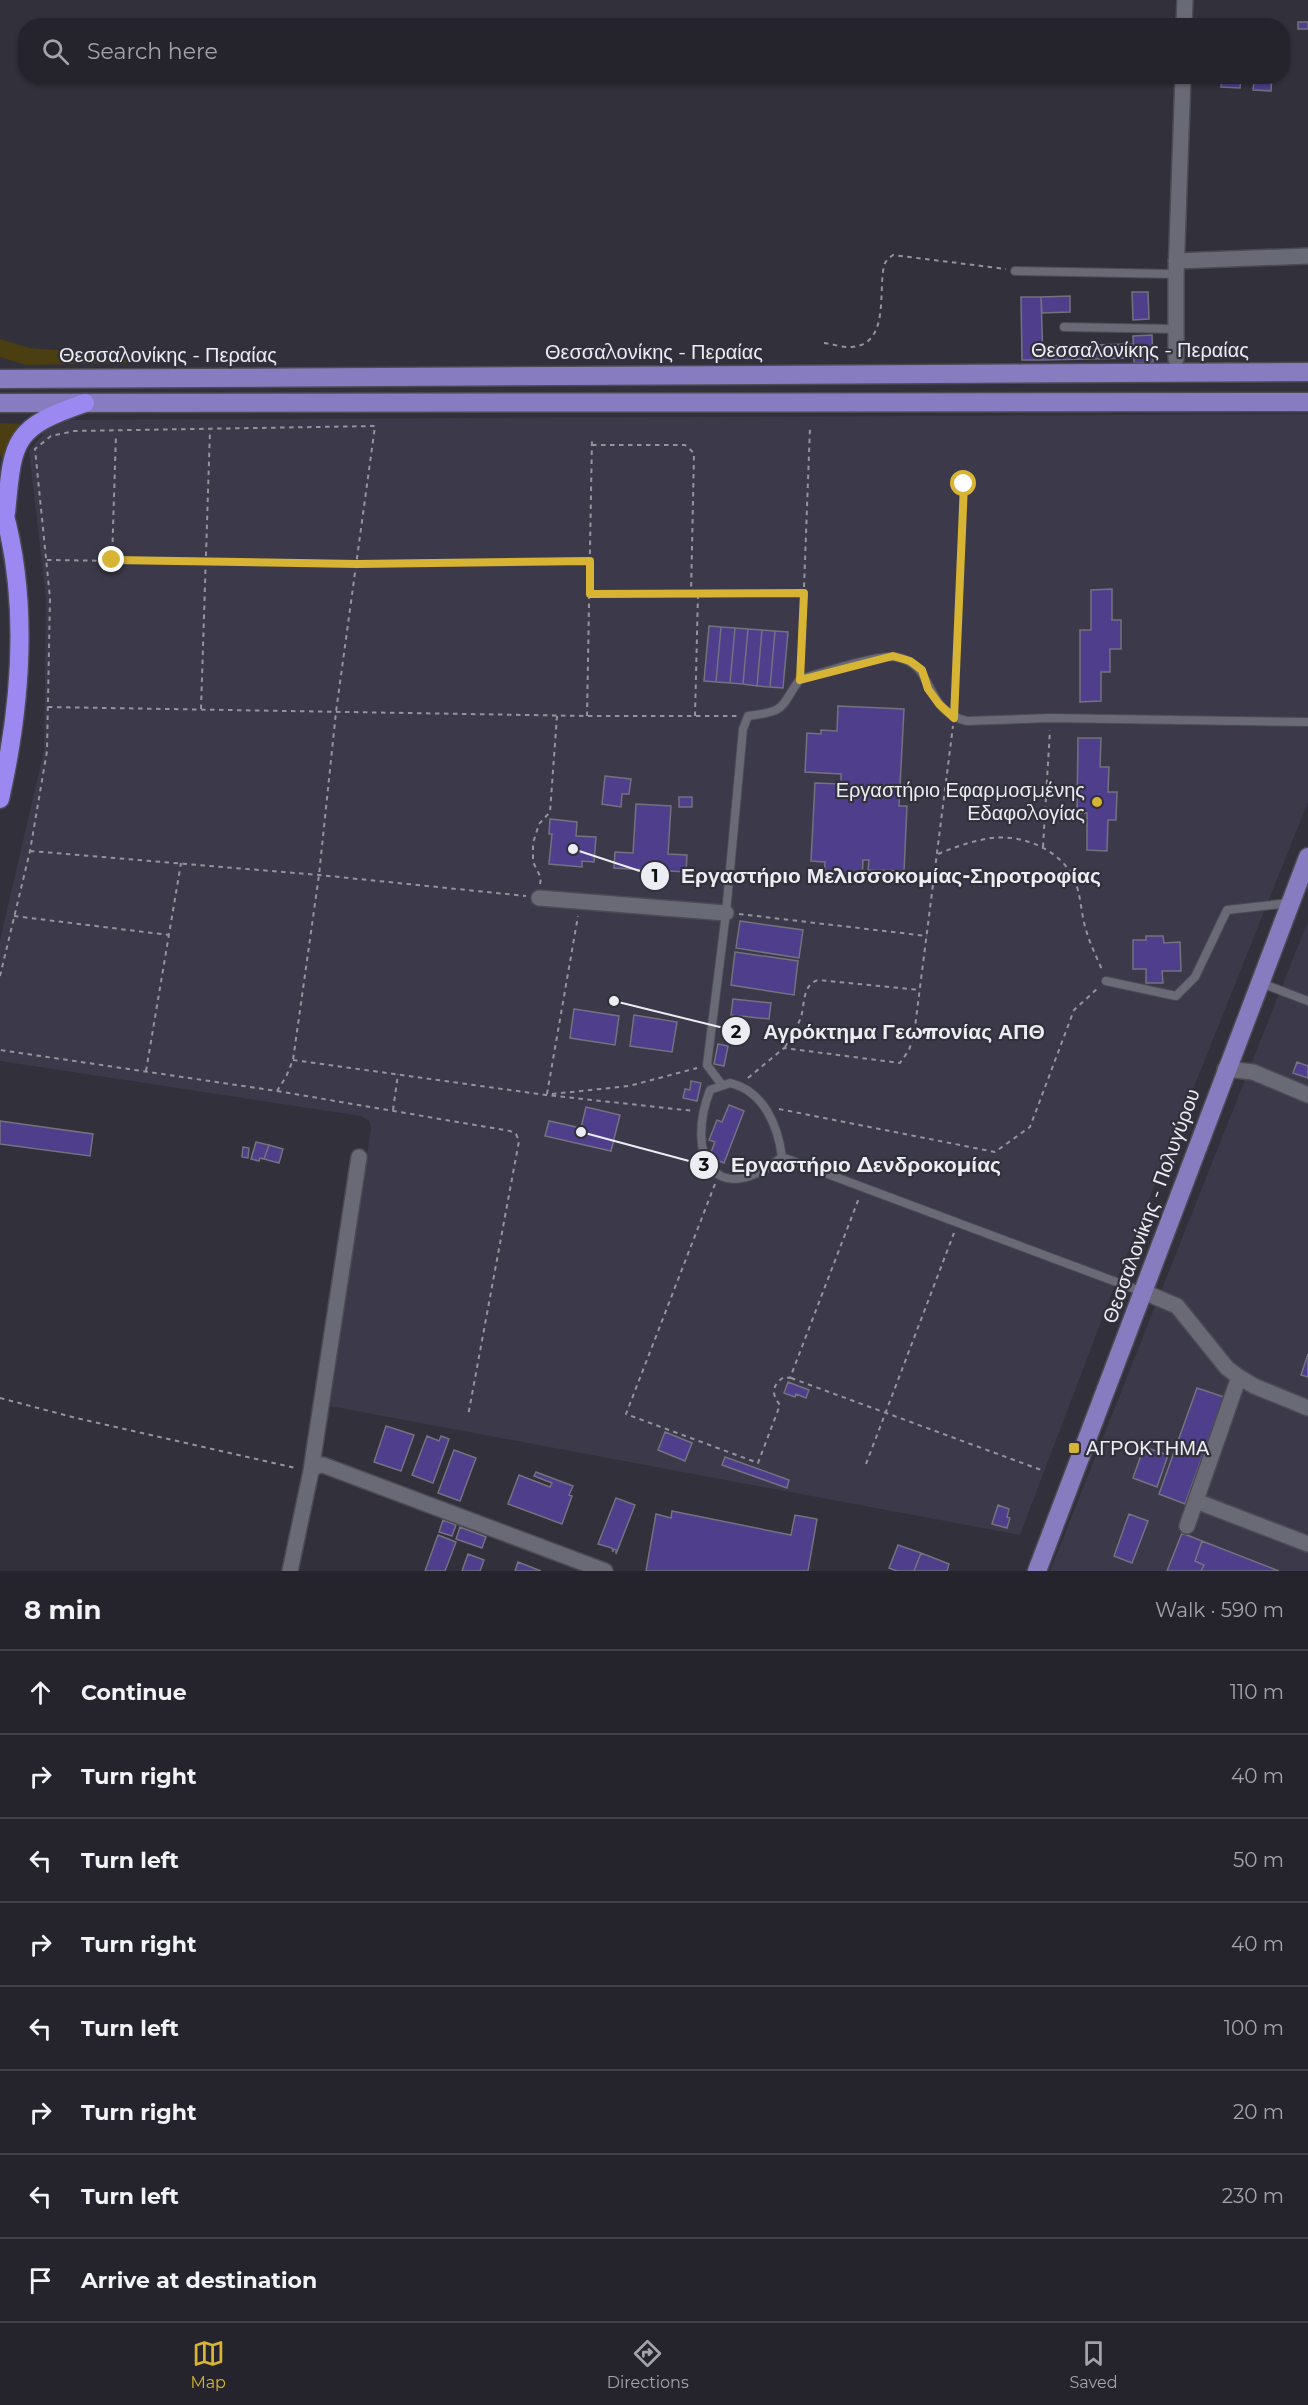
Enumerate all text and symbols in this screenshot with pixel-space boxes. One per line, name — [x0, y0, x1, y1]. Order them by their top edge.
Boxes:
search box — [18, 18, 1290, 84]
icon: search — [39, 35, 72, 68]
text: Search here — [87, 38, 218, 65]
street label: Θεσσαλονίκης - Περαίας — [1031, 338, 1249, 362]
street label: Θεσσαλονίκης - Περαίας — [545, 340, 763, 364]
street label: Θεσσαλονίκης - Περαίας — [59, 343, 277, 367]
route start — [950, 470, 976, 496]
route end — [98, 546, 124, 572]
place label: Εργαστήριο Εφαρμοσμένης Εδαφολογίας — [836, 778, 1085, 825]
marker: Εργαστήριο Εφαρμοσμένης Εδαφολογίας — [1090, 795, 1104, 809]
callout: Εργαστήριο Μελισσοκομίας-Σηροτροφίας — [640, 856, 1113, 895]
text: Εργαστήριο Μελισσοκομίας-Σηροτροφίας — [681, 863, 1101, 888]
text: 1 — [651, 865, 659, 887]
callout: Αγρόκτημα Γεωπονίας ΑΠΘ — [721, 1012, 1057, 1051]
text: Αγρόκτημα Γεωπονίας ΑΠΘ — [763, 1019, 1045, 1044]
text: 2 — [731, 1021, 742, 1043]
street label: Θεσσαλονίκης - Πολυγύρου — [1097, 1085, 1205, 1327]
callout: Εργαστήριο Δενδροκομίας — [689, 1145, 1013, 1184]
text: Εργαστήριο Δενδροκομίας — [731, 1152, 1001, 1177]
text: 3 — [698, 1154, 710, 1176]
place label: ΑΓΡΟΚΤΗΜΑ — [1086, 1436, 1210, 1460]
marker: ΑΓΡΟΚΤΗΜΑ — [1067, 1441, 1081, 1455]
text: 8 min — [24, 1594, 102, 1626]
text: Walk · 590 m — [1155, 1598, 1284, 1622]
icon: ahead — [24, 1676, 57, 1709]
text: Continue — [81, 1679, 187, 1706]
text: 110 m — [1230, 1680, 1284, 1704]
icon: right — [24, 1760, 57, 1793]
text: Turn right — [81, 1763, 196, 1790]
text: 40 m — [1231, 1764, 1284, 1788]
icon: left — [24, 1844, 57, 1877]
text: Turn left — [81, 1847, 179, 1874]
text: 50 m — [1233, 1848, 1284, 1872]
icon: right — [24, 1928, 57, 1961]
text: Turn right — [81, 1931, 196, 1958]
text: 40 m — [1231, 1932, 1284, 1956]
icon: left — [24, 2012, 57, 2045]
text: Turn left — [81, 2015, 179, 2042]
text: 100 m — [1224, 2016, 1284, 2040]
icon: right — [24, 2096, 57, 2129]
text: Turn right — [81, 2099, 196, 2126]
text: 20 m — [1233, 2100, 1284, 2124]
icon: left — [24, 2180, 57, 2213]
text: Turn left — [81, 2183, 179, 2210]
text: 230 m — [1222, 2184, 1284, 2208]
icon: arrive — [24, 2264, 57, 2297]
text: Arrive at destination — [81, 2267, 317, 2294]
tab: Map — [190, 2337, 226, 2392]
tab: Directions — [607, 2337, 689, 2392]
tab: Saved — [1070, 2337, 1118, 2392]

